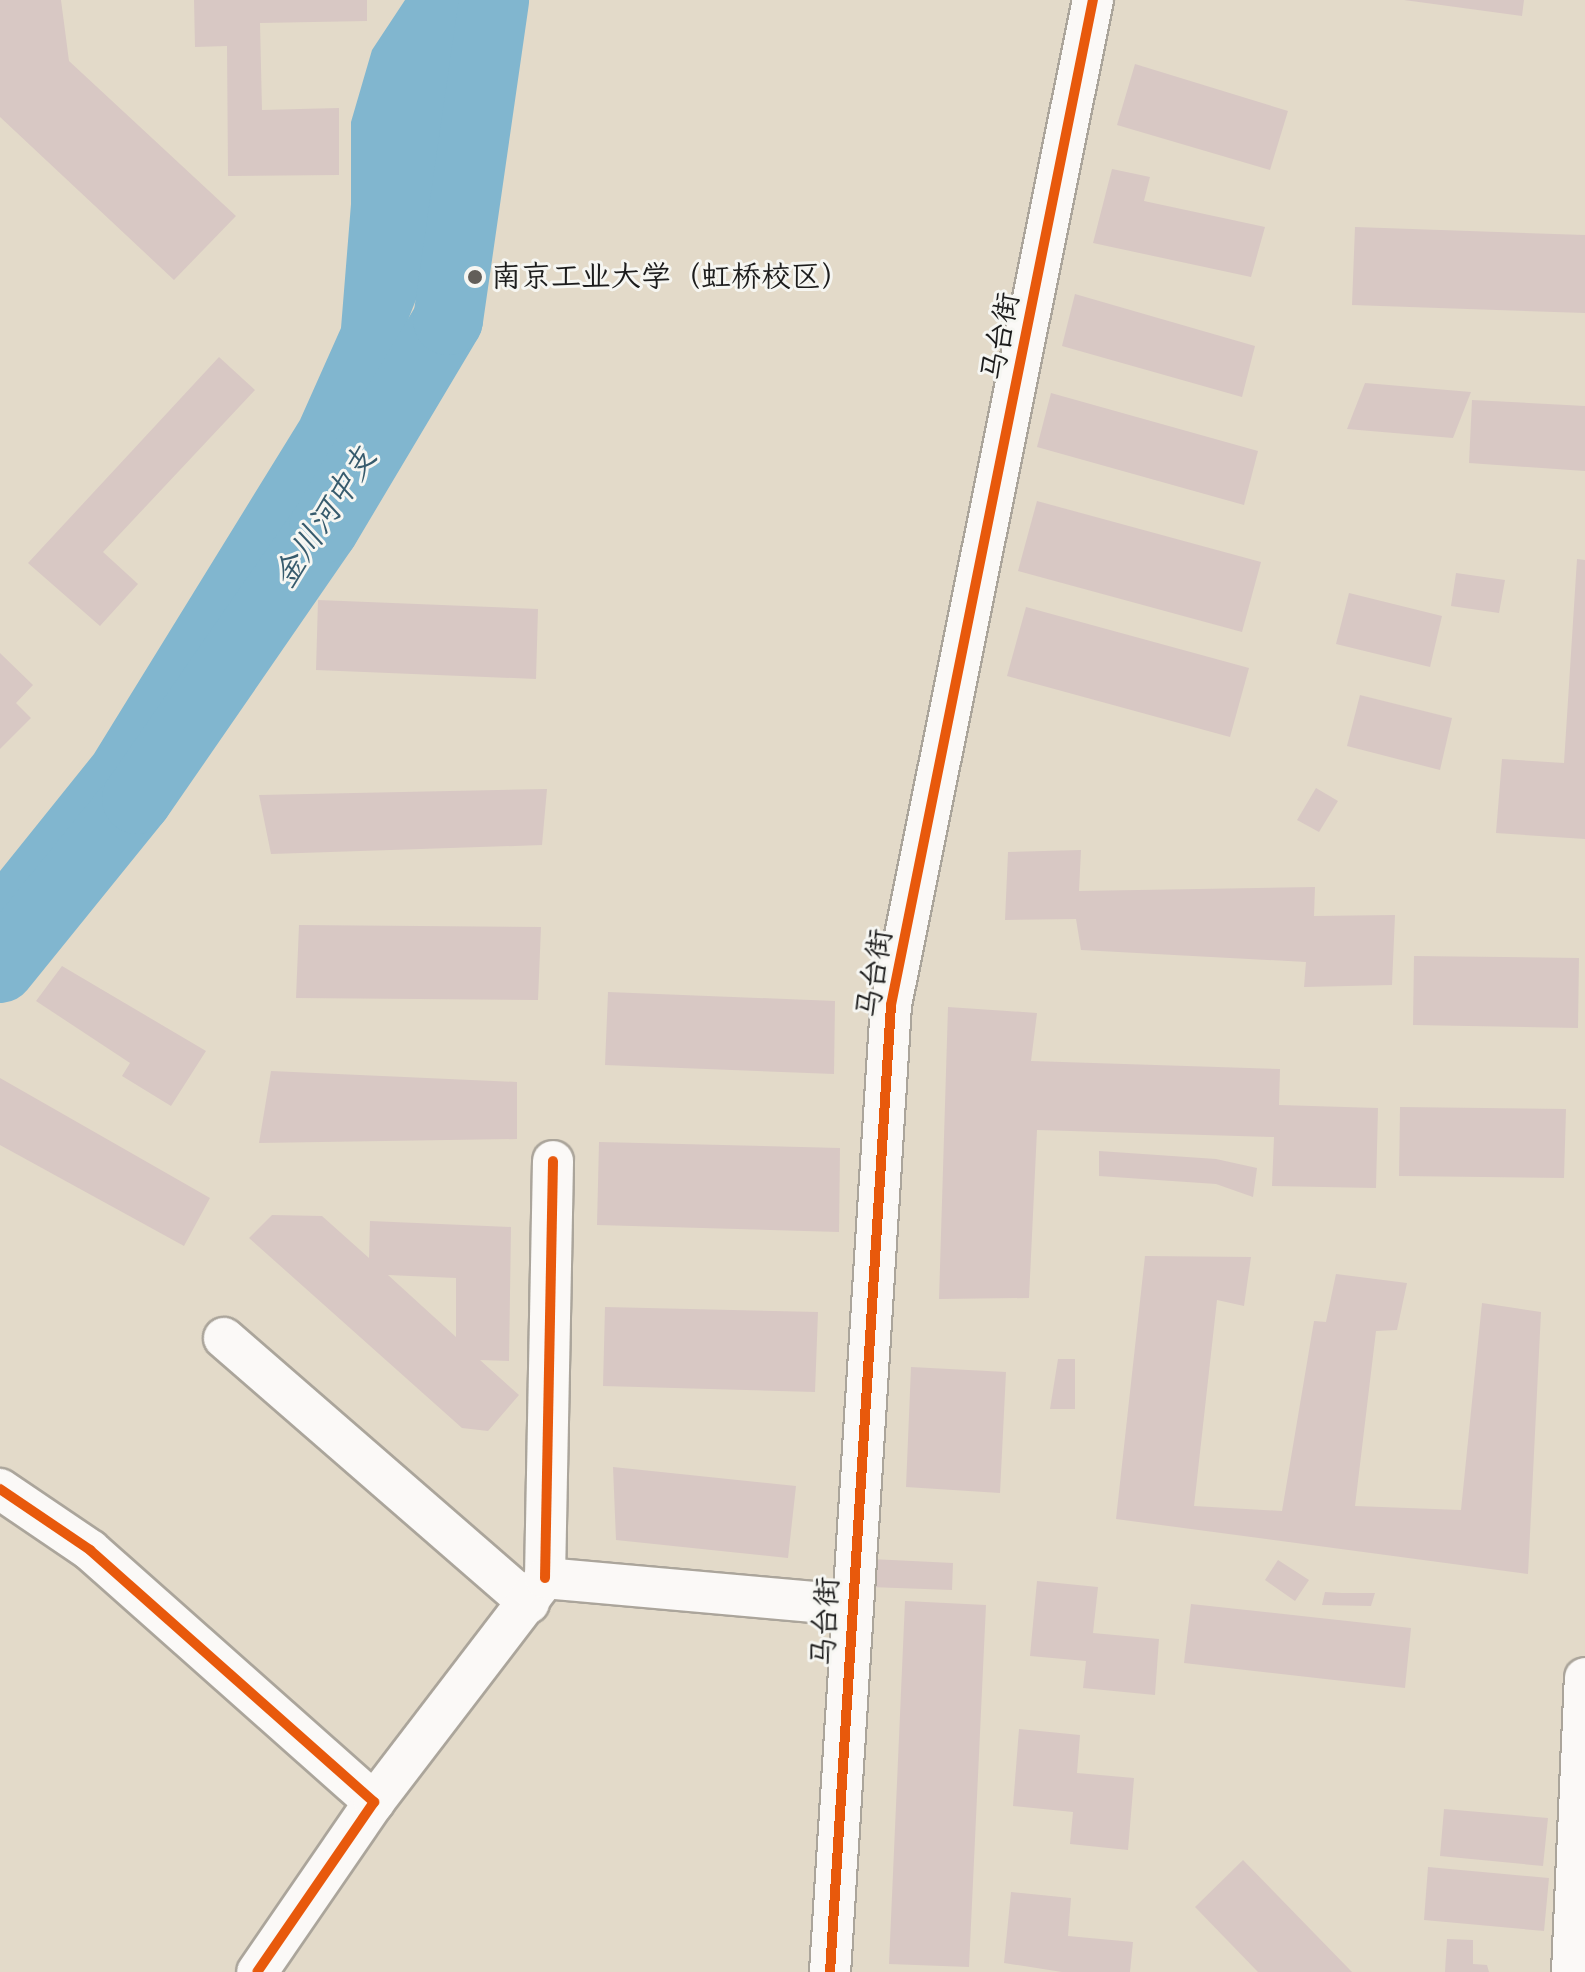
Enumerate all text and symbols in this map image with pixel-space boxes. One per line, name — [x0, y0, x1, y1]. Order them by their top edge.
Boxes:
place label: 南京工业大学（虹桥校区） — [491, 259, 851, 295]
marker: 南京工业大学（虹桥校区） — [466, 268, 484, 286]
street label: 马台街 — [975, 289, 1027, 385]
water label: 金川河中支 — [266, 440, 386, 596]
street label: 马台街 — [850, 927, 900, 1021]
street label: 马台街 — [806, 1576, 846, 1668]

